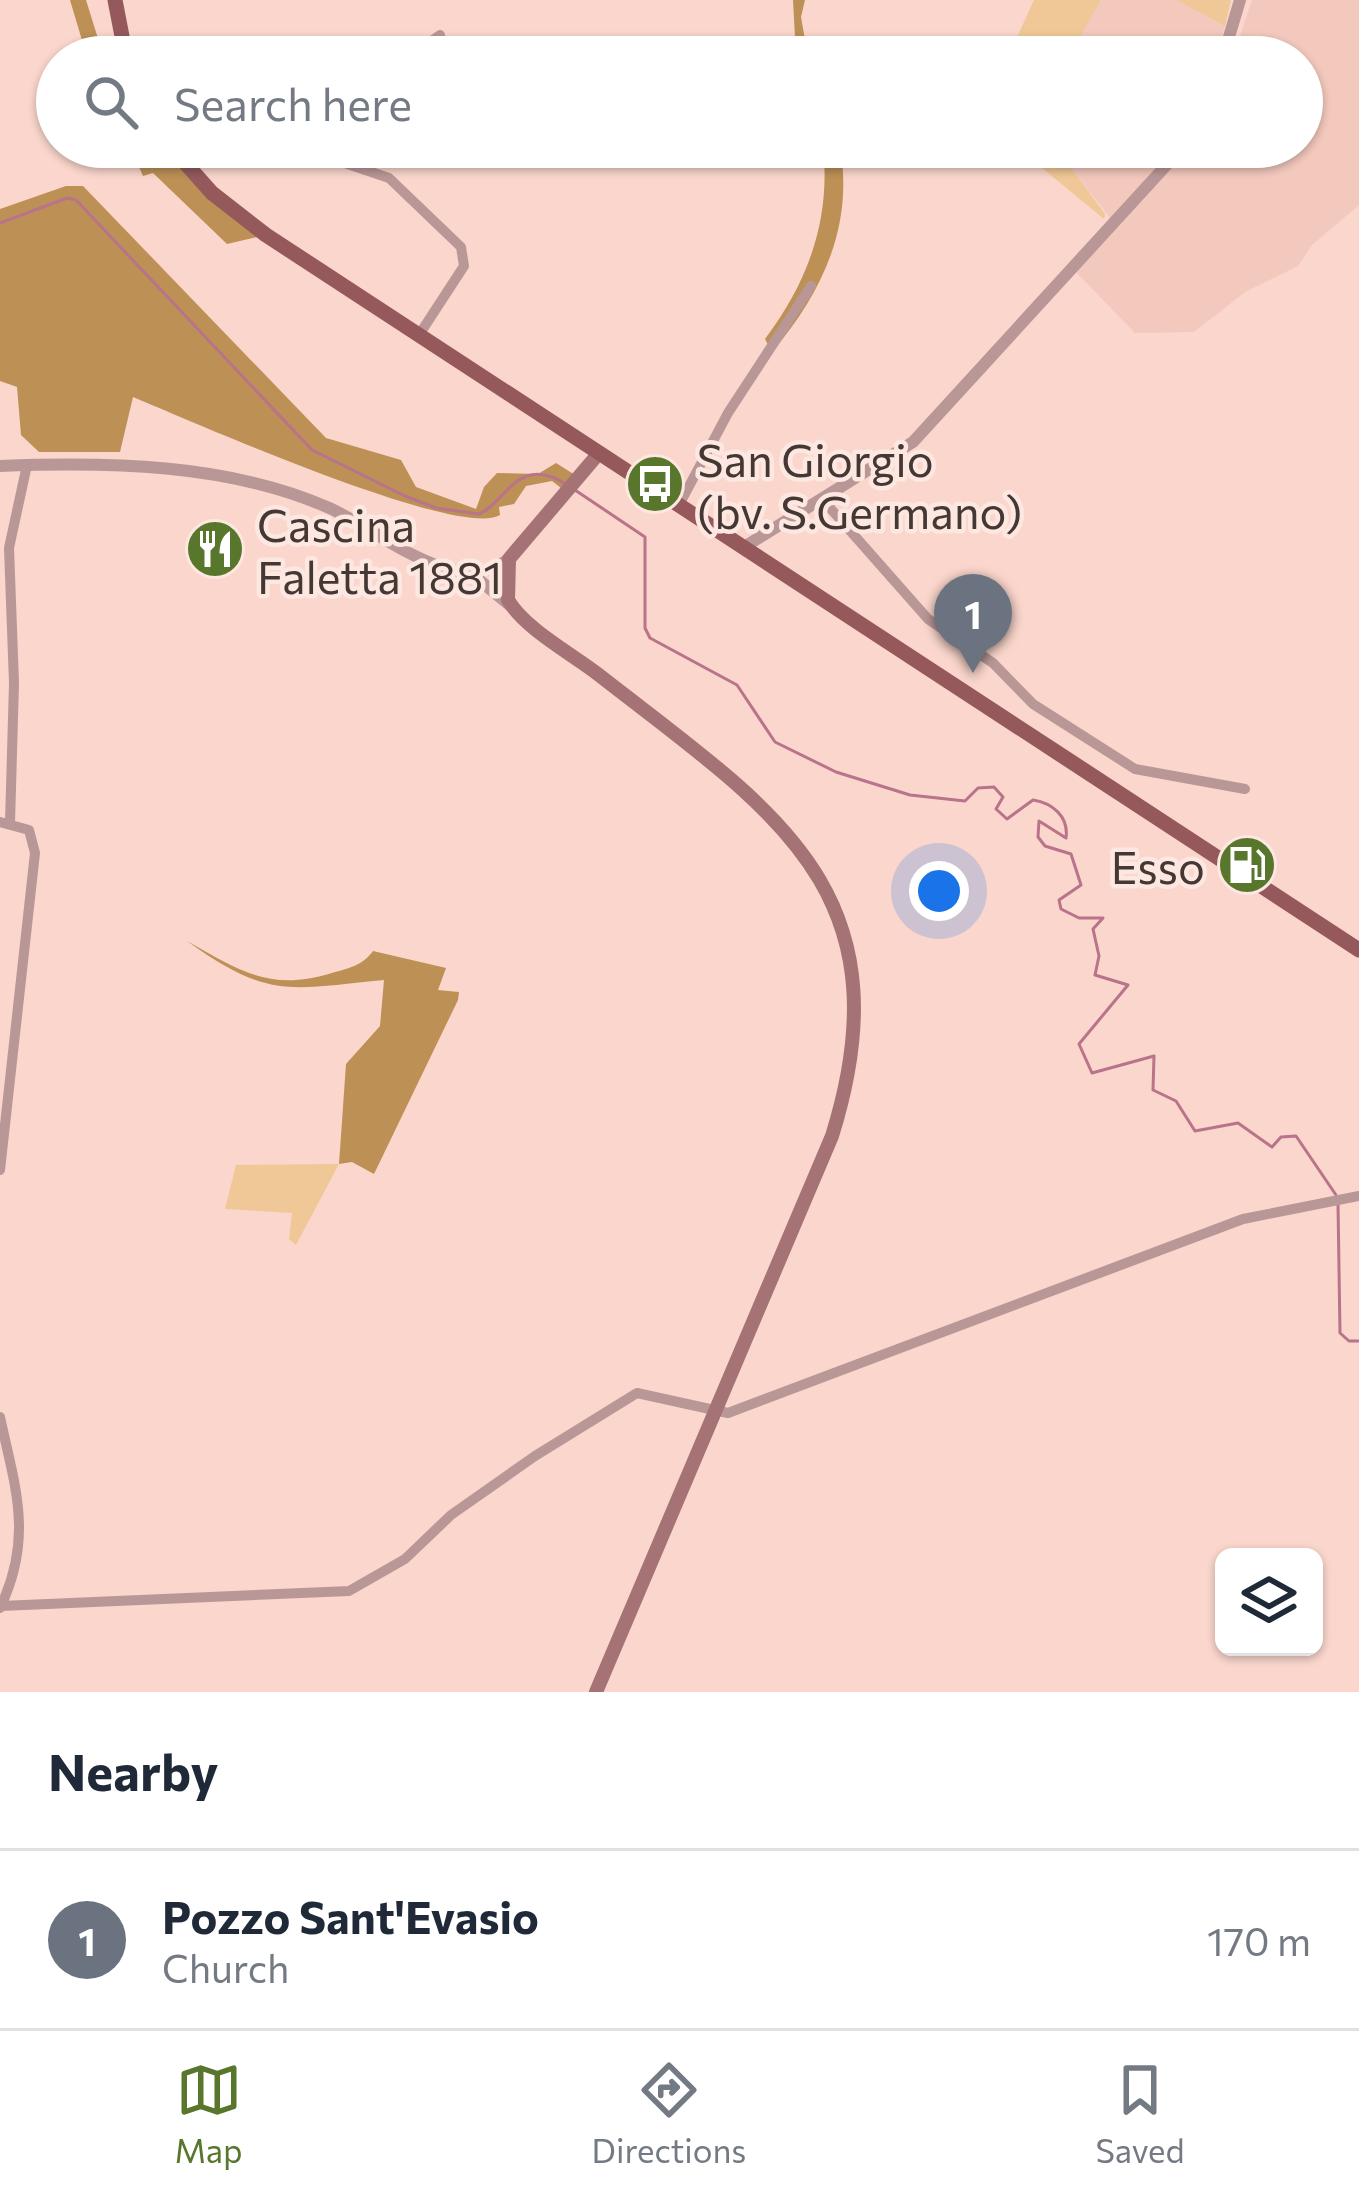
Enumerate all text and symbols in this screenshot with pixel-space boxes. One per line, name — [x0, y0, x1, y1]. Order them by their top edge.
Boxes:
search box — [36, 36, 1323, 168]
icon: search — [78, 69, 144, 135]
text: Search here — [174, 75, 412, 130]
place label: San Giorgio (bv. S.Germano) — [697, 431, 1022, 538]
bus stop icon: San Giorgio (bv. S.Germano) — [624, 453, 686, 515]
place label: Cascina Faletta 1881 — [257, 496, 502, 603]
restaurant icon: Cascina Faletta 1881 — [184, 518, 246, 580]
pin: 1 — [934, 574, 1012, 673]
fuel station icon: Esso — [1216, 834, 1278, 896]
place label: Esso — [1111, 838, 1205, 893]
your location — [909, 861, 969, 921]
map controls — [1215, 1548, 1323, 1656]
button: layers — [1215, 1548, 1323, 1656]
text: Nearby — [48, 1739, 218, 1802]
text: Pozzo Sant'Evasio — [162, 1888, 539, 1943]
text: 1 — [78, 1916, 96, 1964]
text: 170 m — [1207, 1916, 1311, 1964]
text: Church — [162, 1943, 289, 1991]
tab: Map — [175, 2057, 243, 2170]
tab: Directions — [592, 2057, 746, 2170]
tab: Saved — [1095, 2057, 1184, 2170]

